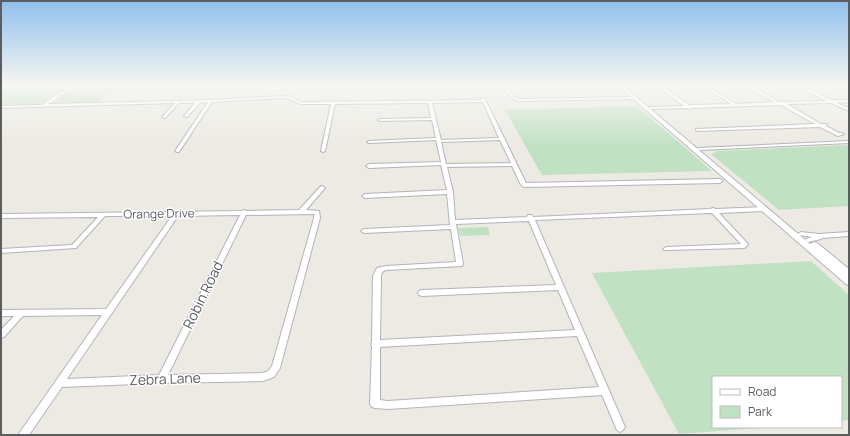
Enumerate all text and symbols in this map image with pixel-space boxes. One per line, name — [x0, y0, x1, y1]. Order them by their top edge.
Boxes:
street label: Orange Drive — [123, 204, 195, 223]
street label: Robin Road — [178, 258, 227, 332]
street label: Zebra Lane — [129, 368, 201, 389]
legend — [712, 376, 842, 428]
text: Road — [748, 383, 776, 400]
text: Park — [748, 403, 773, 420]

